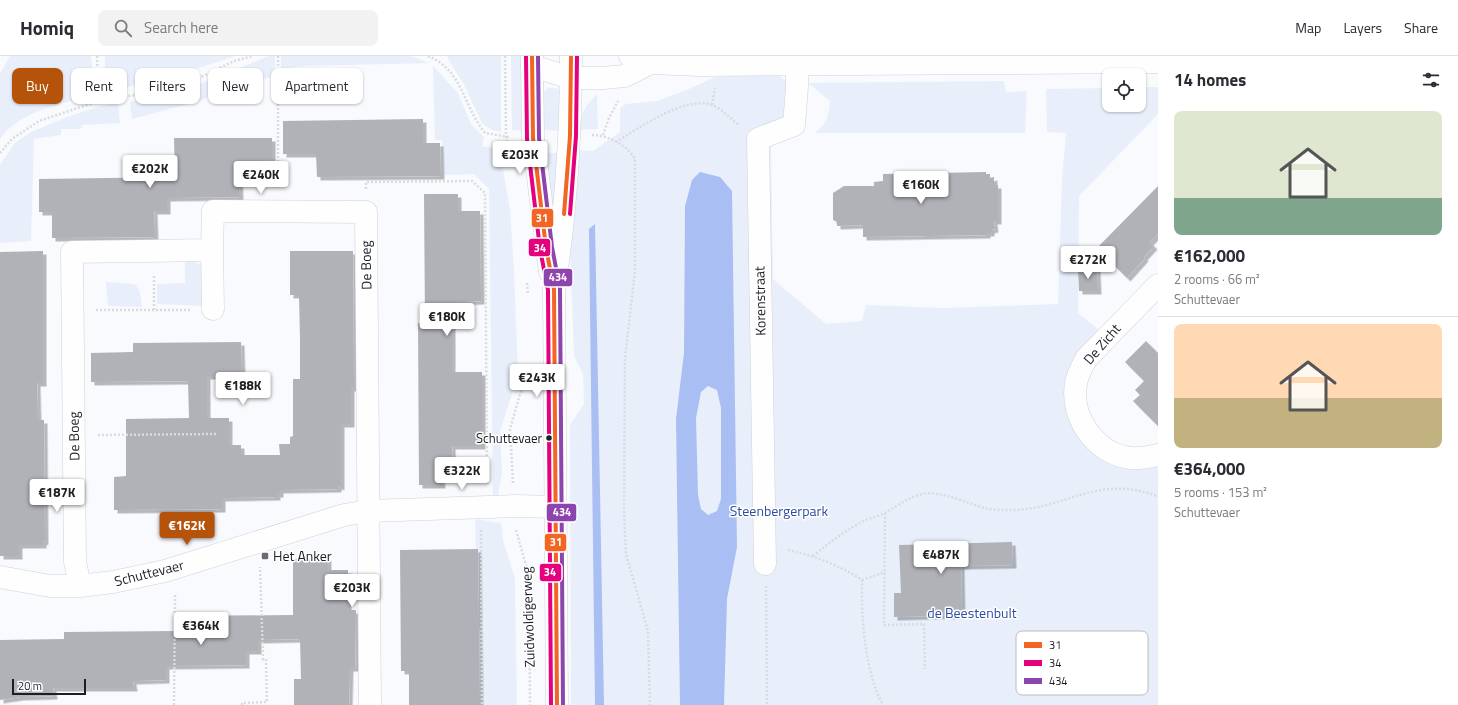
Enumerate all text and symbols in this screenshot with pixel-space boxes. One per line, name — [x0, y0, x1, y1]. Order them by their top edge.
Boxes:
search box — [98, 10, 378, 46]
text: Homiq — [20, 13, 74, 42]
text: Search here — [144, 16, 218, 39]
icon: search — [112, 17, 134, 39]
text: Map — [1295, 17, 1321, 38]
text: Layers — [1343, 17, 1382, 38]
text: Share — [1404, 17, 1438, 38]
text: 14 homes — [1174, 67, 1246, 93]
chip: Buy — [12, 68, 63, 104]
chip: Rent — [71, 68, 127, 104]
chip: Filters — [135, 68, 200, 104]
chip: New — [208, 68, 263, 104]
chip: Apartment — [271, 68, 363, 104]
map controls — [1102, 68, 1146, 112]
button: locate — [1102, 68, 1146, 112]
icon: filters — [1420, 69, 1442, 91]
icon: home — [1272, 137, 1344, 209]
pin: €203K — [492, 141, 548, 175]
text: €203K — [502, 144, 538, 164]
pin: €202K — [122, 155, 178, 189]
text: €202K — [132, 158, 168, 178]
pin: €240K — [233, 161, 289, 195]
text: €240K — [243, 164, 279, 184]
pin: €160K — [893, 171, 949, 205]
text: €160K — [903, 174, 939, 194]
line badge: 31 — [531, 208, 554, 228]
text: 31 — [536, 210, 548, 226]
line badge: 34 — [528, 238, 551, 257]
street label: De Boeg — [355, 240, 376, 290]
text: 34 — [534, 240, 546, 256]
text: €162,000 — [1174, 243, 1245, 269]
pin: €272K — [1060, 246, 1116, 280]
text: €272K — [1070, 249, 1106, 269]
street label: Korenstraat — [748, 266, 771, 336]
line badge: 434 — [543, 268, 573, 287]
text: 434 — [549, 269, 567, 285]
text: 2 rooms · 66 m² — [1174, 269, 1260, 289]
text: Schuttevaer — [1174, 289, 1240, 309]
pin: €180K — [419, 303, 475, 337]
text: €180K — [429, 306, 465, 326]
street label: De Zicht — [1078, 319, 1125, 369]
icon: home — [1272, 350, 1344, 422]
pin: €243K — [509, 364, 565, 398]
text: €243K — [519, 367, 555, 387]
pin: €188K — [215, 372, 271, 406]
text: €188K — [225, 375, 261, 395]
street label: De Boeg — [63, 411, 84, 461]
place label: Schuttevaer — [476, 428, 542, 448]
marker: Schuttevaer — [544, 433, 554, 443]
text: €364,000 — [1174, 456, 1245, 482]
pin: €322K — [434, 457, 490, 491]
text: €322K — [444, 460, 480, 480]
pin: €187K — [29, 479, 85, 513]
text: €187K — [39, 482, 75, 502]
text: 5 rooms · 153 m² — [1174, 482, 1267, 502]
park label: Steenbergerpark — [730, 500, 828, 521]
text: Schuttevaer — [1174, 502, 1240, 522]
line badge: 434 — [546, 503, 577, 522]
text: 434 — [553, 504, 571, 520]
pin: €162K — [159, 512, 215, 546]
text: €162K — [169, 515, 205, 535]
line badge: 31 — [544, 533, 567, 552]
text: 31 — [550, 534, 562, 550]
pin: €487K — [913, 541, 969, 575]
text: €487K — [923, 544, 959, 564]
place label: Het Anker — [273, 545, 332, 566]
marker: Het Anker — [260, 551, 270, 561]
street label: Schuttevaer — [112, 554, 186, 591]
line badge: 34 — [539, 563, 562, 582]
text: 34 — [544, 564, 556, 580]
street label: Zuidwoldigerweg — [515, 566, 540, 668]
pin: €203K — [324, 574, 380, 608]
text: €203K — [334, 577, 370, 597]
park label: de Beestenbult — [927, 602, 1017, 623]
pin: €364K — [173, 612, 229, 646]
text: €364K — [183, 615, 219, 635]
legend — [1016, 631, 1148, 695]
text: 31 — [1049, 637, 1061, 653]
text: 34 — [1049, 655, 1061, 671]
text: 434 — [1049, 673, 1067, 689]
scale bar — [12, 677, 86, 696]
text: 20 m — [18, 678, 42, 694]

